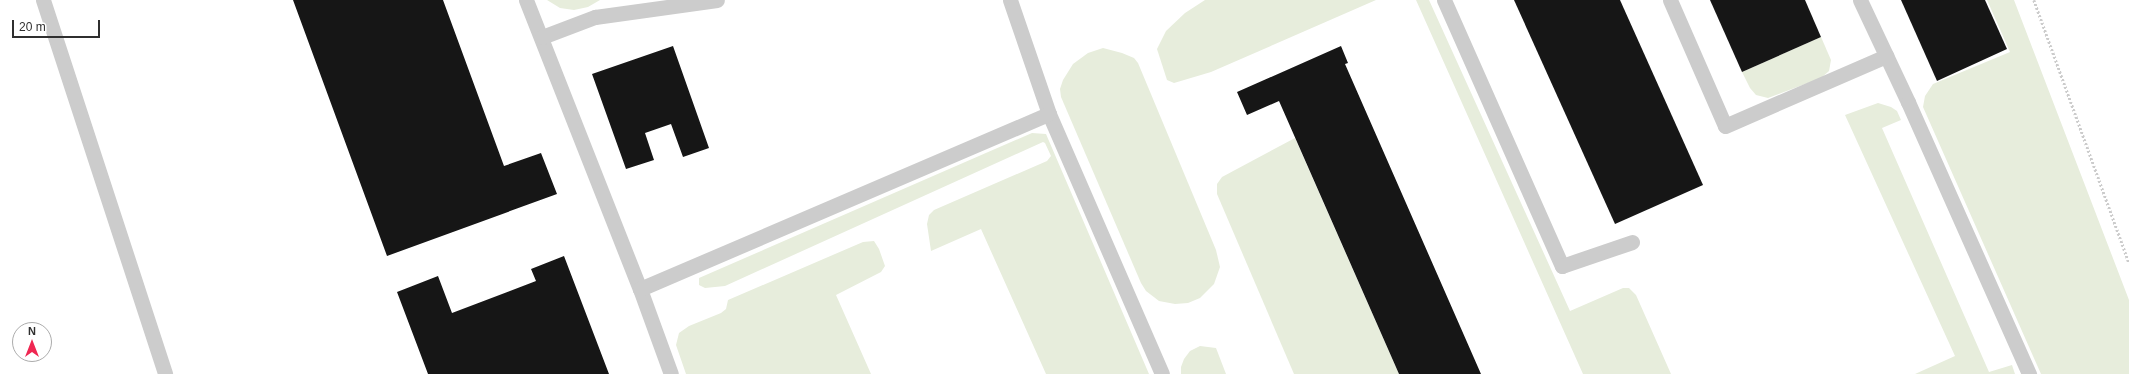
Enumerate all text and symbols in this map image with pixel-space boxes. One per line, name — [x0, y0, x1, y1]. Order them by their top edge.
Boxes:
scale bar — [14, 12, 102, 38]
text: 20 m — [19, 20, 46, 34]
north arrow — [12, 322, 52, 362]
text: N — [28, 325, 36, 337]

